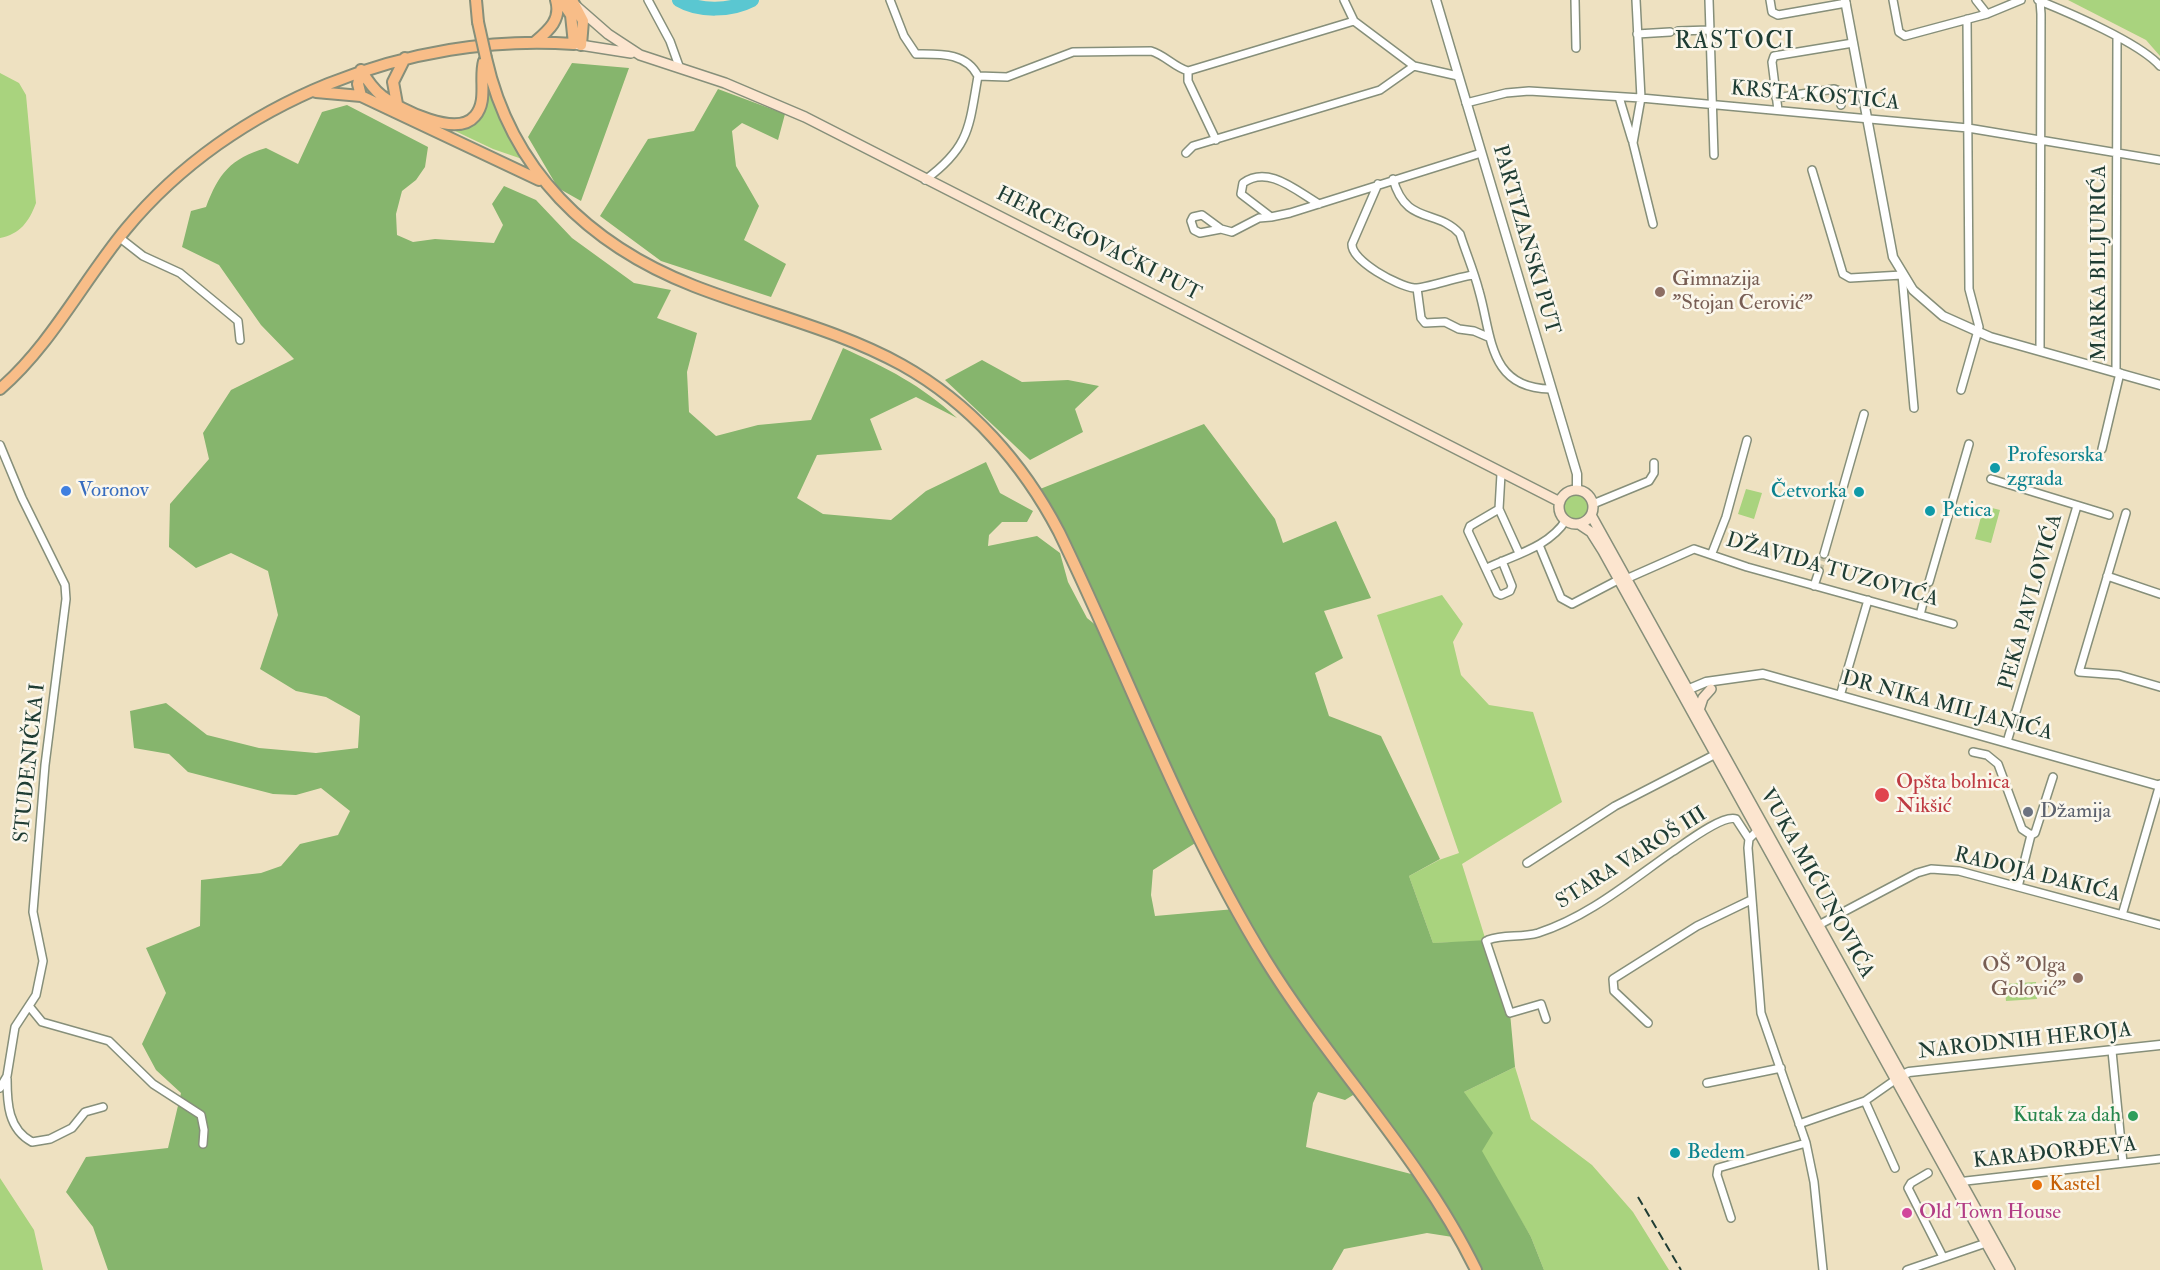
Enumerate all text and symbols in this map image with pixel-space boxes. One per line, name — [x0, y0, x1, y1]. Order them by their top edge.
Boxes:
district label: RASTOCI — [1675, 29, 1795, 57]
street label: KRSTA KOSTIĆA — [1729, 77, 1901, 117]
street label: PARTIZANSKI PUT — [1486, 142, 1564, 338]
street label: MARKA BILJURIĆA — [2087, 165, 2113, 361]
street label: HERCEGOVAČKI PUT — [991, 182, 1205, 308]
place label: Gimnazija "Stojan Cerović" — [1672, 267, 1813, 317]
marker: Gimnazija "Stojan Cerović" — [1653, 285, 1667, 299]
place label: Profesorska zgrada — [2007, 443, 2103, 493]
marker: Profesorska zgrada — [1988, 461, 2002, 475]
place label: Voronov — [78, 478, 149, 504]
place label: Četvorka — [1771, 479, 1847, 505]
marker: Voronov — [59, 484, 73, 498]
marker: Četvorka — [1852, 485, 1866, 499]
place label: Petica — [1942, 498, 1992, 524]
marker: Petica — [1923, 504, 1937, 518]
street label: PEKA PAVLOVIĆA — [1995, 511, 2069, 693]
street label: DŽAVIDA TUZOVIĆA — [1723, 529, 1941, 613]
street label: DR NIKA MILJANIĆA — [1839, 667, 2055, 747]
street label: STUDENIČKA I — [10, 682, 52, 844]
place label: Opšta bolnica Nikšić — [1896, 770, 2010, 820]
street label: VUKA MIĆUNOVIĆA — [1753, 785, 1879, 983]
marker: Opšta bolnica Nikšić — [1873, 786, 1891, 804]
place label: Džamija — [2040, 799, 2111, 825]
street label: STARA VAROŠ III — [1552, 802, 1712, 916]
marker: Džamija — [2021, 805, 2035, 819]
street label: RADOJA DAKIĆA — [1951, 843, 2123, 909]
place label: OŠ "Olga Golović" — [1982, 953, 2066, 1003]
marker: OŠ "Olga Golović" — [2071, 971, 2085, 985]
street label: NARODNIH HEROJA — [1917, 1018, 2133, 1066]
place label: Kutak za dah — [2013, 1103, 2121, 1129]
marker: Kutak za dah — [2126, 1109, 2140, 1123]
street label: KARAĐORĐEVA — [1972, 1133, 2138, 1175]
place label: Bedem — [1687, 1140, 1745, 1166]
marker: Bedem — [1668, 1146, 1682, 1160]
place label: Kastel — [2049, 1172, 2100, 1198]
marker: Kastel — [2030, 1178, 2044, 1192]
place label: Old Town House — [1919, 1200, 2061, 1226]
marker: Old Town House — [1900, 1206, 1914, 1220]

